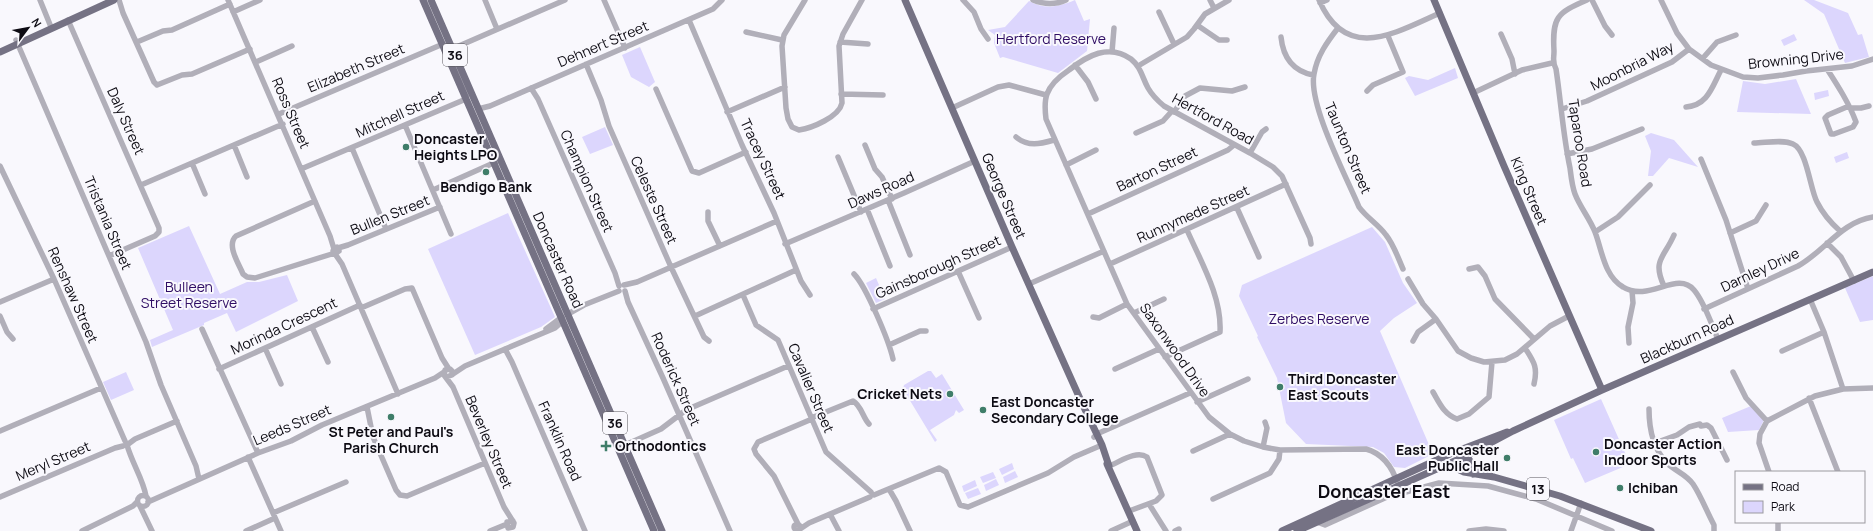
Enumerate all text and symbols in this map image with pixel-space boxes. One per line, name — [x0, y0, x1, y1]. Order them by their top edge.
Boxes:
north arrow — [8, 8, 48, 48]
text: N — [28, 15, 45, 30]
street label: Dehnert Street — [554, 16, 651, 71]
park label: Hertford Reserve — [996, 29, 1106, 48]
street label: Moonbria Way — [1587, 36, 1677, 95]
street label: Elizabeth Street — [304, 38, 408, 97]
road number: 36 — [443, 44, 467, 66]
street label: Browning Drive — [1747, 44, 1845, 73]
street label: Ross Street — [268, 74, 315, 152]
street label: Daly Street — [103, 84, 150, 158]
street label: Mitchell Street — [353, 85, 447, 142]
street label: Hertford Road — [1169, 88, 1257, 149]
street label: Taparoo Road — [1564, 98, 1597, 188]
street label: Taunton Street — [1321, 99, 1376, 197]
street label: Tracey Street — [736, 115, 791, 203]
street label: Champion Street — [556, 127, 619, 235]
place label: Doncaster Heights LPO — [414, 129, 498, 164]
street label: Barton Street — [1113, 141, 1201, 196]
marker: Doncaster Heights LPO — [401, 142, 411, 152]
street label: George Street — [978, 150, 1031, 242]
street label: Celeste Street — [627, 153, 682, 247]
street label: King Street — [1507, 154, 1552, 228]
street label: Daws Road — [845, 166, 917, 213]
marker: Bendigo Bank — [481, 167, 491, 177]
street label: Tristania Street — [80, 173, 137, 273]
place label: Bendigo Bank — [440, 177, 532, 196]
street label: Runnymede Street — [1134, 180, 1252, 247]
street label: Bullen Street — [347, 190, 433, 239]
street label: Doncaster Road — [529, 209, 588, 311]
street label: Gainsborough Street — [872, 230, 1004, 303]
street label: Darnley Drive — [1717, 243, 1802, 296]
street label: Renshaw Street — [44, 244, 103, 346]
park label: Bulleen Street Reserve — [141, 277, 237, 312]
street label: Morinda Crescent — [227, 292, 340, 359]
street label: Saxonwood Drive — [1136, 299, 1215, 401]
park label: Zerbes Reserve — [1268, 309, 1370, 328]
street label: Blackburn Road — [1637, 309, 1736, 368]
street label: Roderick Street — [647, 329, 706, 429]
street label: Cavalier Street — [784, 340, 839, 436]
place label: Third Doncaster East Scouts — [1288, 369, 1397, 404]
marker: Third Doncaster East Scouts — [1275, 382, 1285, 392]
place label: Cricket Nets — [857, 384, 942, 403]
marker: Cricket Nets — [945, 389, 955, 399]
street label: Beverley Street — [461, 392, 518, 492]
place label: East Doncaster Secondary College — [991, 392, 1119, 427]
street label: Franklin Road — [534, 398, 587, 484]
street label: Leeds Street — [250, 399, 334, 450]
marker: East Doncaster Secondary College — [978, 405, 988, 415]
marker: St Peter and Paul's Parish Church — [386, 412, 396, 422]
road number: 36 — [603, 412, 627, 434]
place label: St Peter and Paul's Parish Church — [329, 422, 454, 457]
place label: Doncaster Action Indoor Sports — [1604, 434, 1722, 469]
street label: Meryl Street — [13, 436, 93, 485]
place label: Orthodontics — [615, 436, 707, 455]
marker: Orthodontics — [600, 440, 612, 452]
place label: East Doncaster Public Hall — [1396, 440, 1499, 475]
marker: Doncaster Action Indoor Sports — [1591, 447, 1601, 457]
marker: East Doncaster Public Hall — [1502, 453, 1512, 463]
legend — [1735, 471, 1865, 523]
road number: 13 — [1527, 478, 1549, 500]
place label: Ichiban — [1628, 478, 1678, 497]
text: Road — [1771, 478, 1799, 495]
district label: Doncaster East — [1318, 479, 1450, 503]
marker: Ichiban — [1615, 483, 1625, 493]
text: Park — [1771, 498, 1796, 515]

